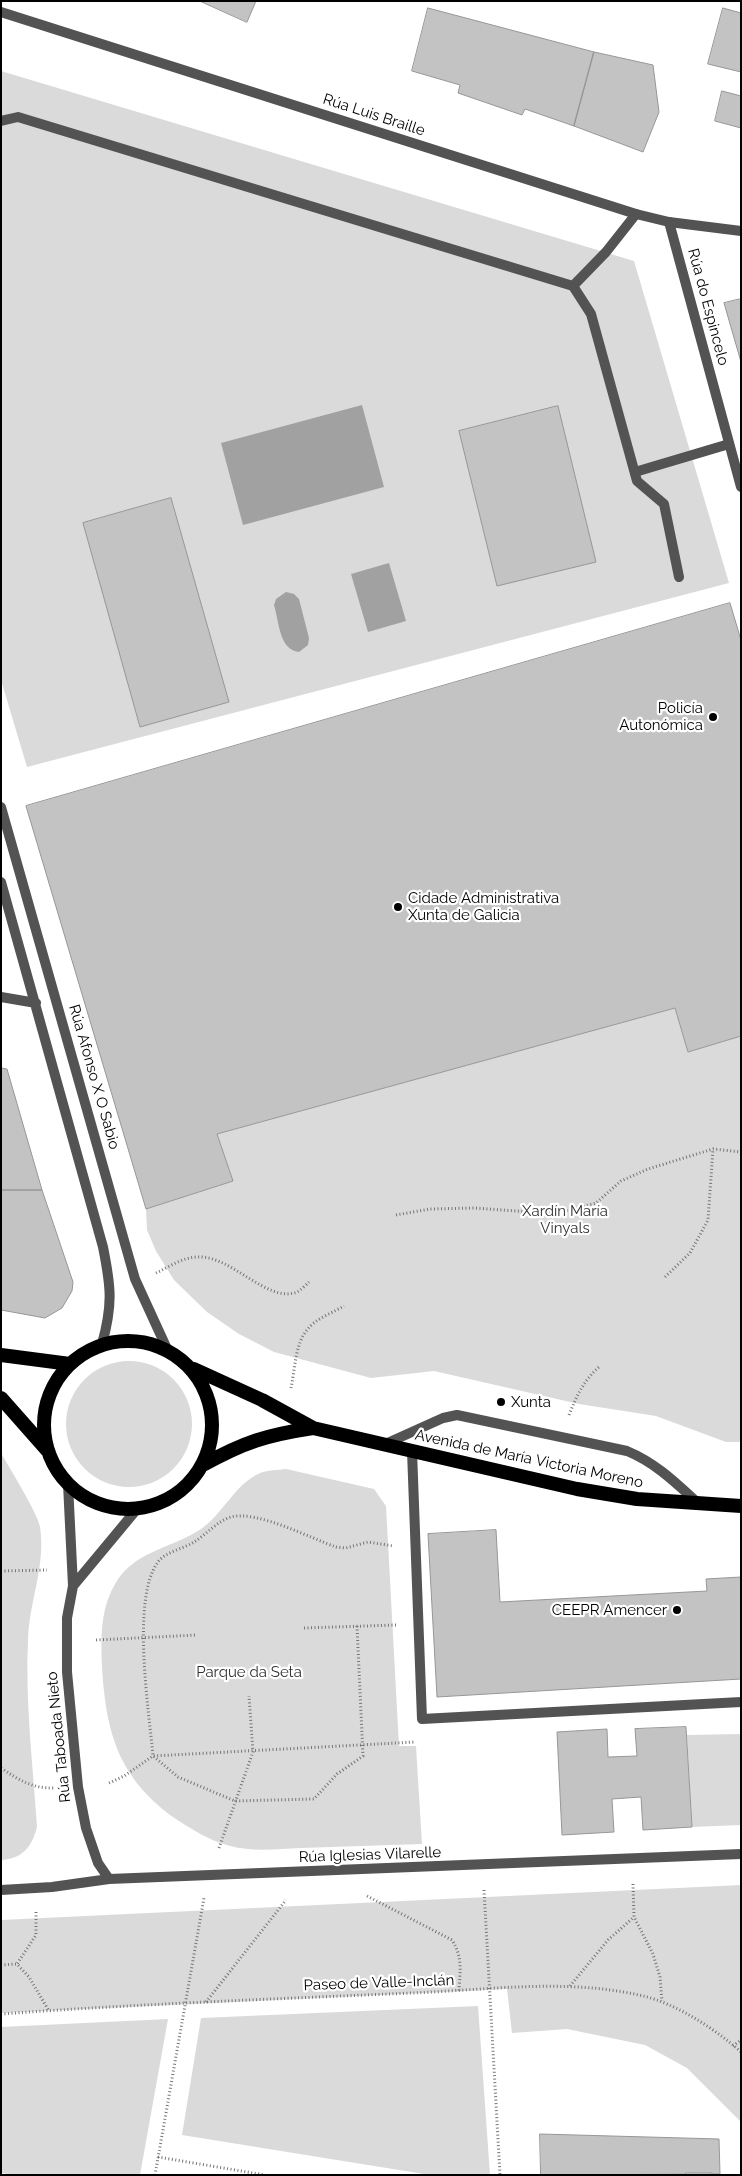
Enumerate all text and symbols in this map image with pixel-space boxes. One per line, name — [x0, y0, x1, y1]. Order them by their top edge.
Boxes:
street label: Rúa Luis Braille — [321, 90, 427, 140]
street label: Rúa do Espincelo — [684, 247, 732, 367]
place label: Policía Autonómica — [619, 699, 703, 734]
marker: Policía Autonómica — [707, 711, 719, 723]
place label: Cidade Administrativa Xunta de Galicia — [408, 889, 559, 924]
marker: Cidade Administrativa Xunta de Galicia — [392, 901, 404, 913]
street label: Rúa Afonso X O Sabio — [65, 1002, 123, 1152]
park label: Xardín María Vinyals — [522, 1202, 608, 1237]
place label: Xunta — [511, 1393, 551, 1411]
marker: Xunta — [495, 1396, 507, 1408]
street label: Avenida de María Victoria Moreno — [413, 1426, 645, 1492]
place label: CEEPR Amencer — [552, 1601, 667, 1619]
marker: CEEPR Amencer — [671, 1604, 683, 1616]
park label: Parque da Seta — [196, 1663, 302, 1681]
street label: Rúa Taboada Nieto — [43, 1671, 75, 1803]
street label: Rúa Iglesias Vilarelle — [298, 1844, 442, 1866]
street label: Paseo de Valle-Inclán — [303, 1971, 455, 1995]

